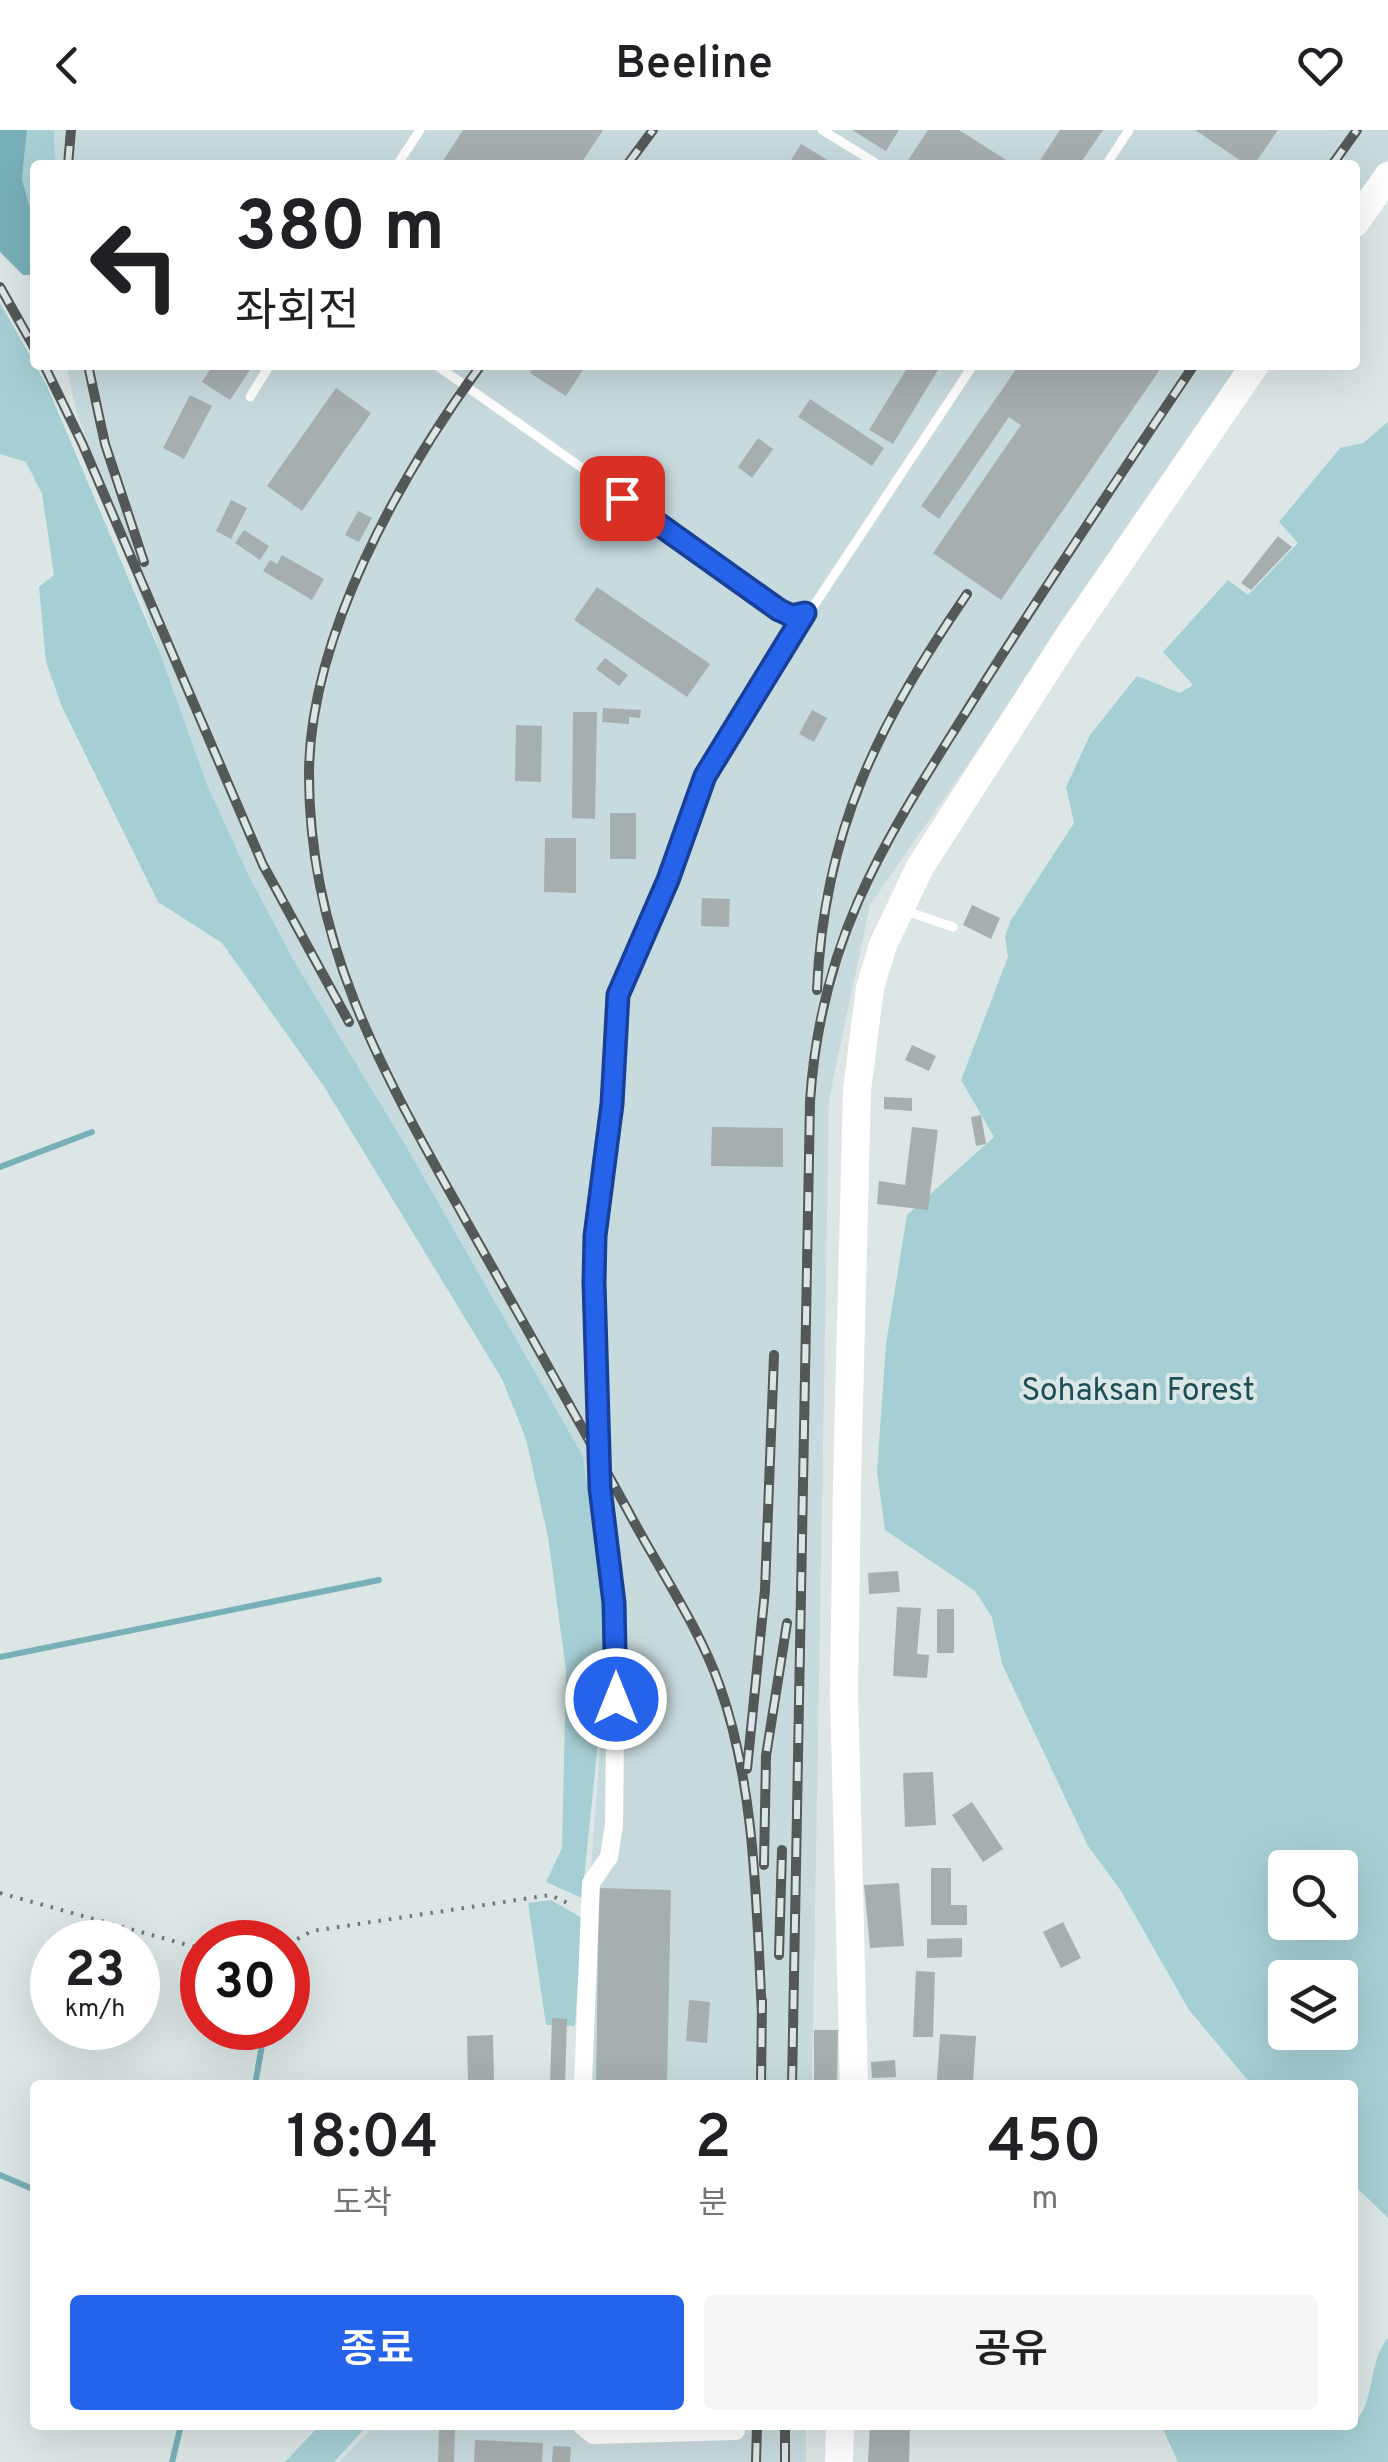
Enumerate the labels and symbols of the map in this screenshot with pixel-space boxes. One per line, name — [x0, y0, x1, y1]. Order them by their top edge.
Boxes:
pin — [580, 456, 665, 541]
park label: Sohaksan Forest — [1021, 1372, 1255, 1412]
position arrow — [564, 1647, 668, 1751]
speed limit sign: 30 — [180, 1920, 310, 2050]

